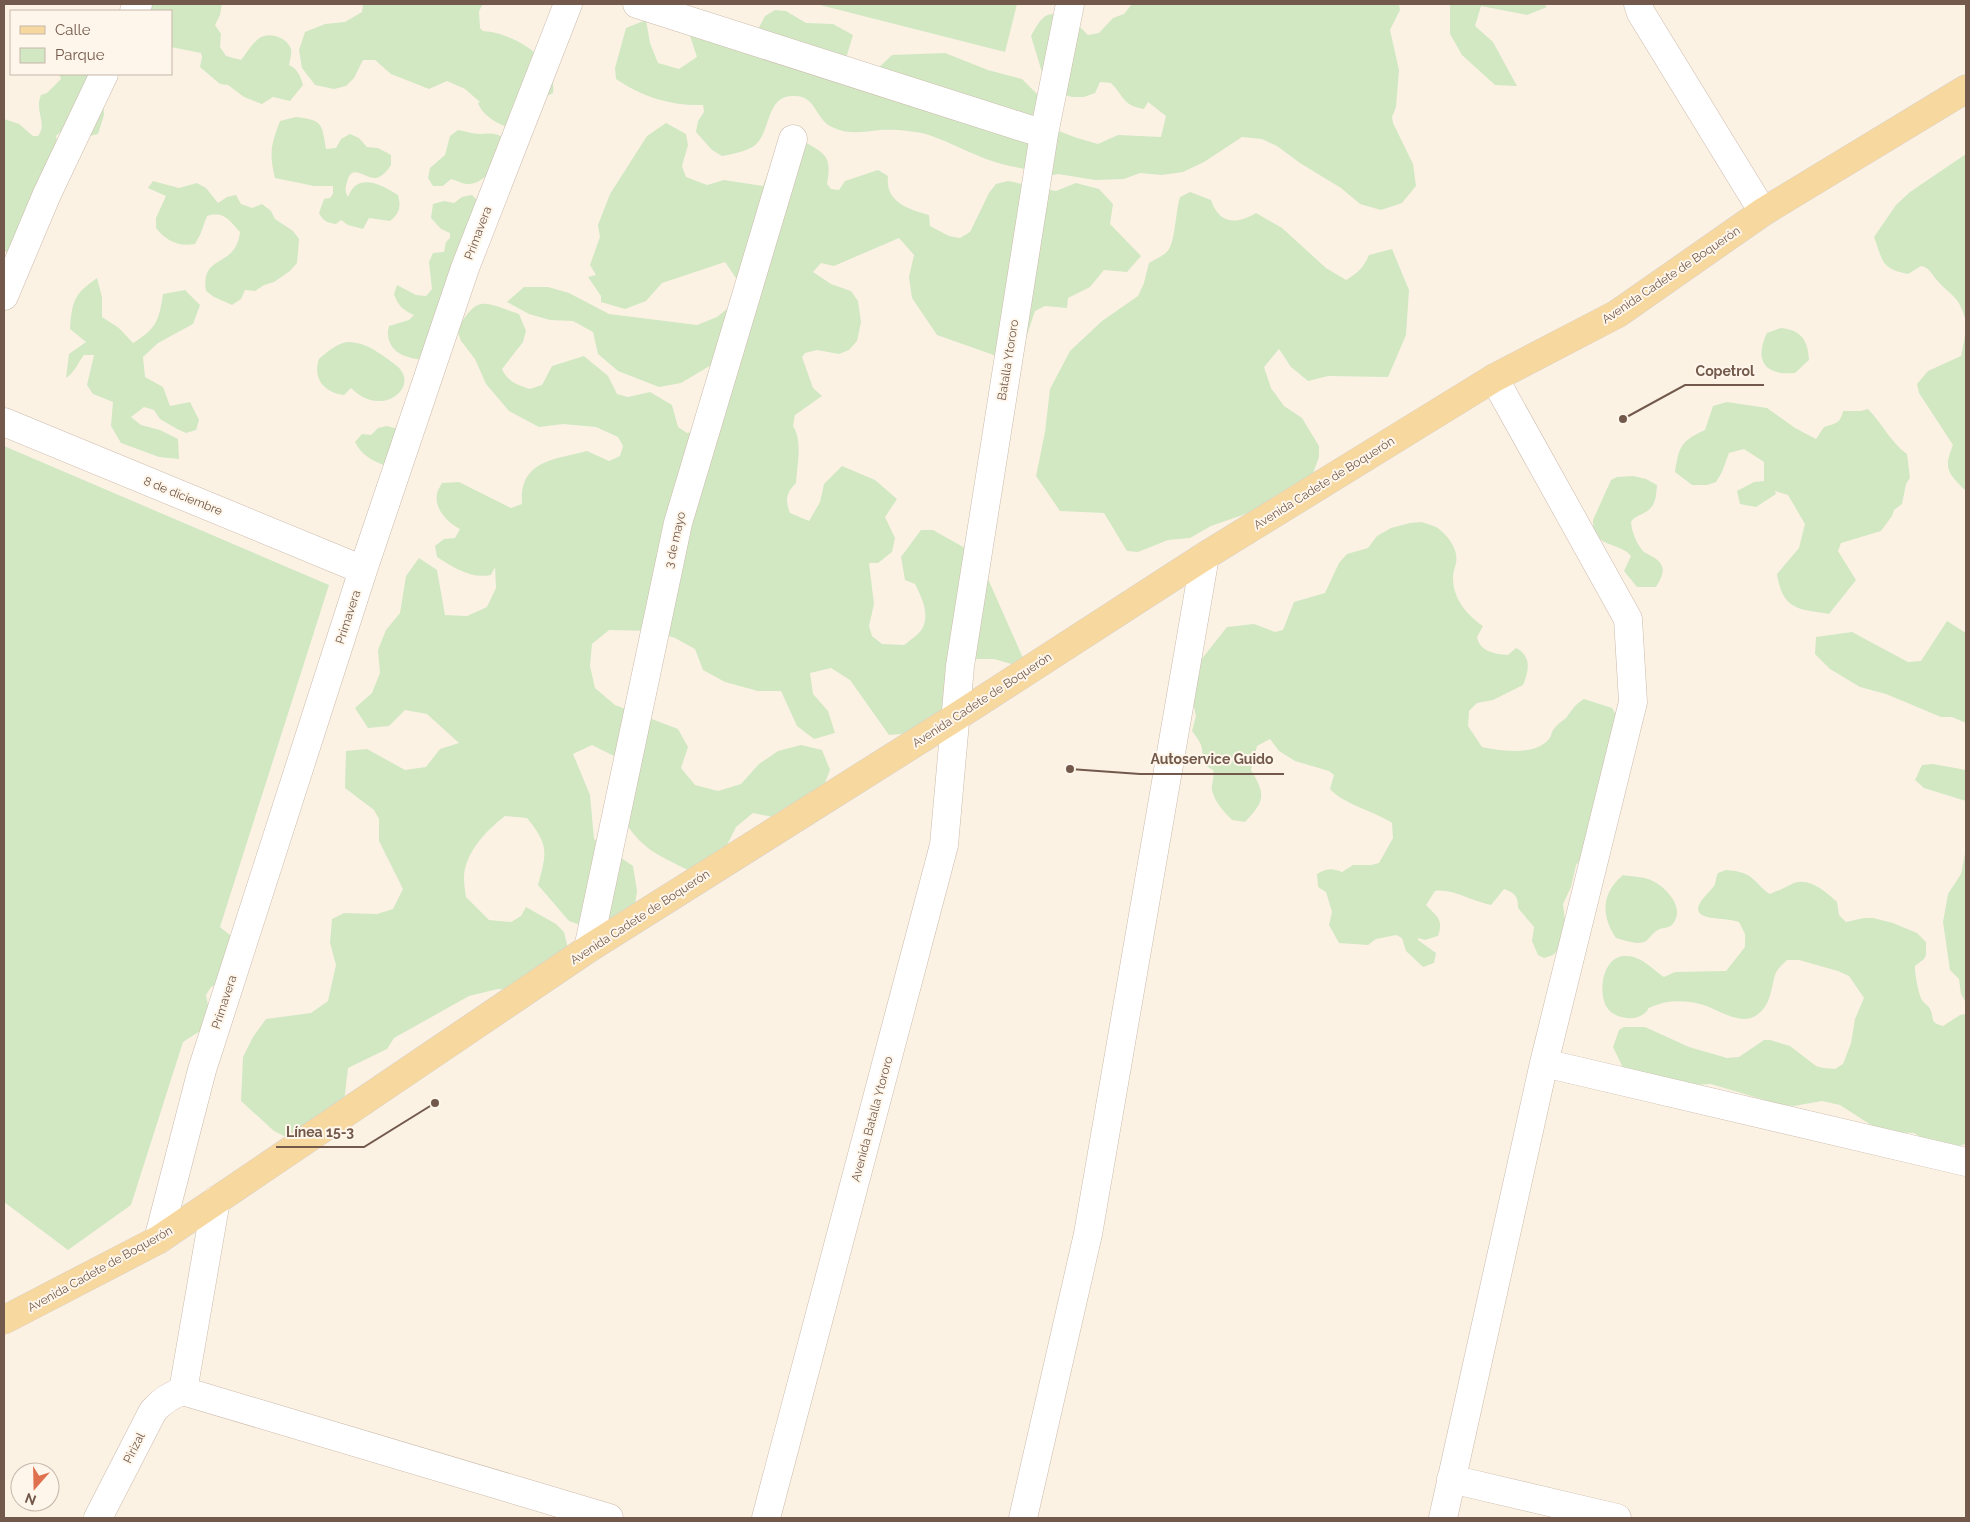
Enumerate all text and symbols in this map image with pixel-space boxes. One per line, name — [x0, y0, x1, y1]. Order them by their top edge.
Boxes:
legend — [10, 10, 172, 75]
text: Calle — [55, 21, 91, 39]
text: Parque — [55, 46, 105, 64]
street label: Primavera — [461, 205, 495, 261]
street label: Avenida Cadete de Boquerón — [1599, 224, 1743, 326]
street label: Batalla Ytororo — [995, 319, 1021, 401]
callout: Copetrol — [1685, 356, 1764, 385]
text: Copetrol — [1696, 363, 1755, 379]
street label: Avenida Cadete de Boquerón — [1251, 434, 1397, 532]
street label: 8 de diciembre — [142, 474, 224, 518]
street label: 3 de mayo — [662, 510, 688, 570]
street label: Primavera — [333, 588, 363, 646]
street label: Avenida Cadete de Boquerón — [910, 650, 1054, 750]
callout: Autoservice Guido — [1140, 745, 1284, 774]
text: Autoservice Guido — [1150, 751, 1274, 767]
street label: Avenida Cadete de Boquerón — [568, 867, 712, 967]
street label: Primavera — [209, 973, 239, 1031]
street label: Avenida Batalla Ytororo — [849, 1055, 895, 1183]
callout: Línea 15-3 — [276, 1118, 364, 1147]
text: Línea 15-3 — [286, 1124, 354, 1140]
street label: Avenida Cadete de Boquerón — [25, 1223, 175, 1315]
street label: Pirizal — [120, 1430, 148, 1466]
north arrow — [10, 1462, 60, 1512]
text: N — [23, 1490, 38, 1509]

